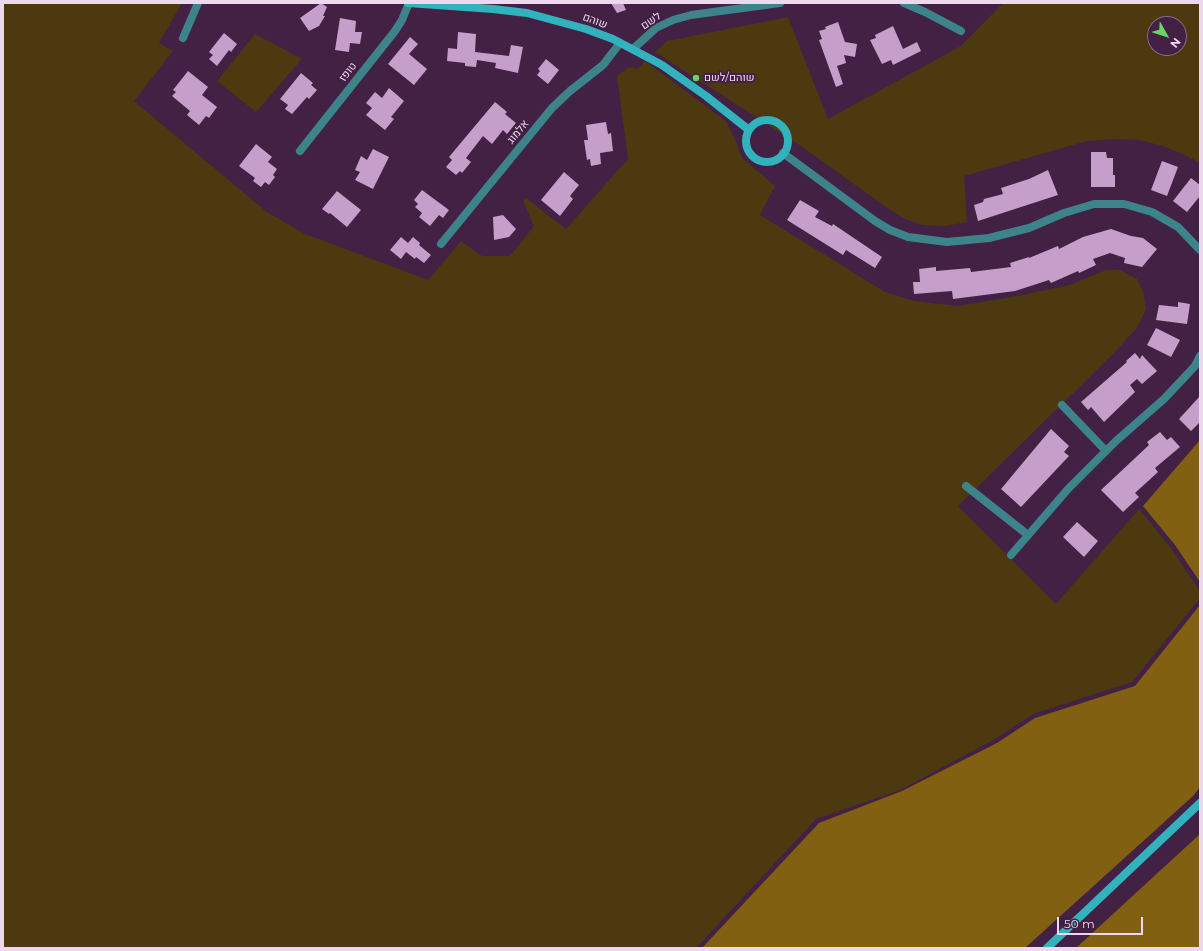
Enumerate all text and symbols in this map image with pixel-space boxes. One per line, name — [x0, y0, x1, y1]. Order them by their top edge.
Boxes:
street label: שוהם — [581, 10, 609, 32]
street label: לשם — [638, 10, 664, 32]
north arrow — [1147, 16, 1187, 56]
text: N — [1167, 35, 1184, 51]
street label: טופז — [336, 60, 360, 84]
place label: שוהם/לשם — [704, 71, 754, 85]
marker: שוהם/לשם — [691, 73, 701, 83]
street label: אלמוג — [504, 117, 532, 147]
scale bar — [1059, 909, 1145, 935]
text: 50 m — [1064, 916, 1095, 931]

